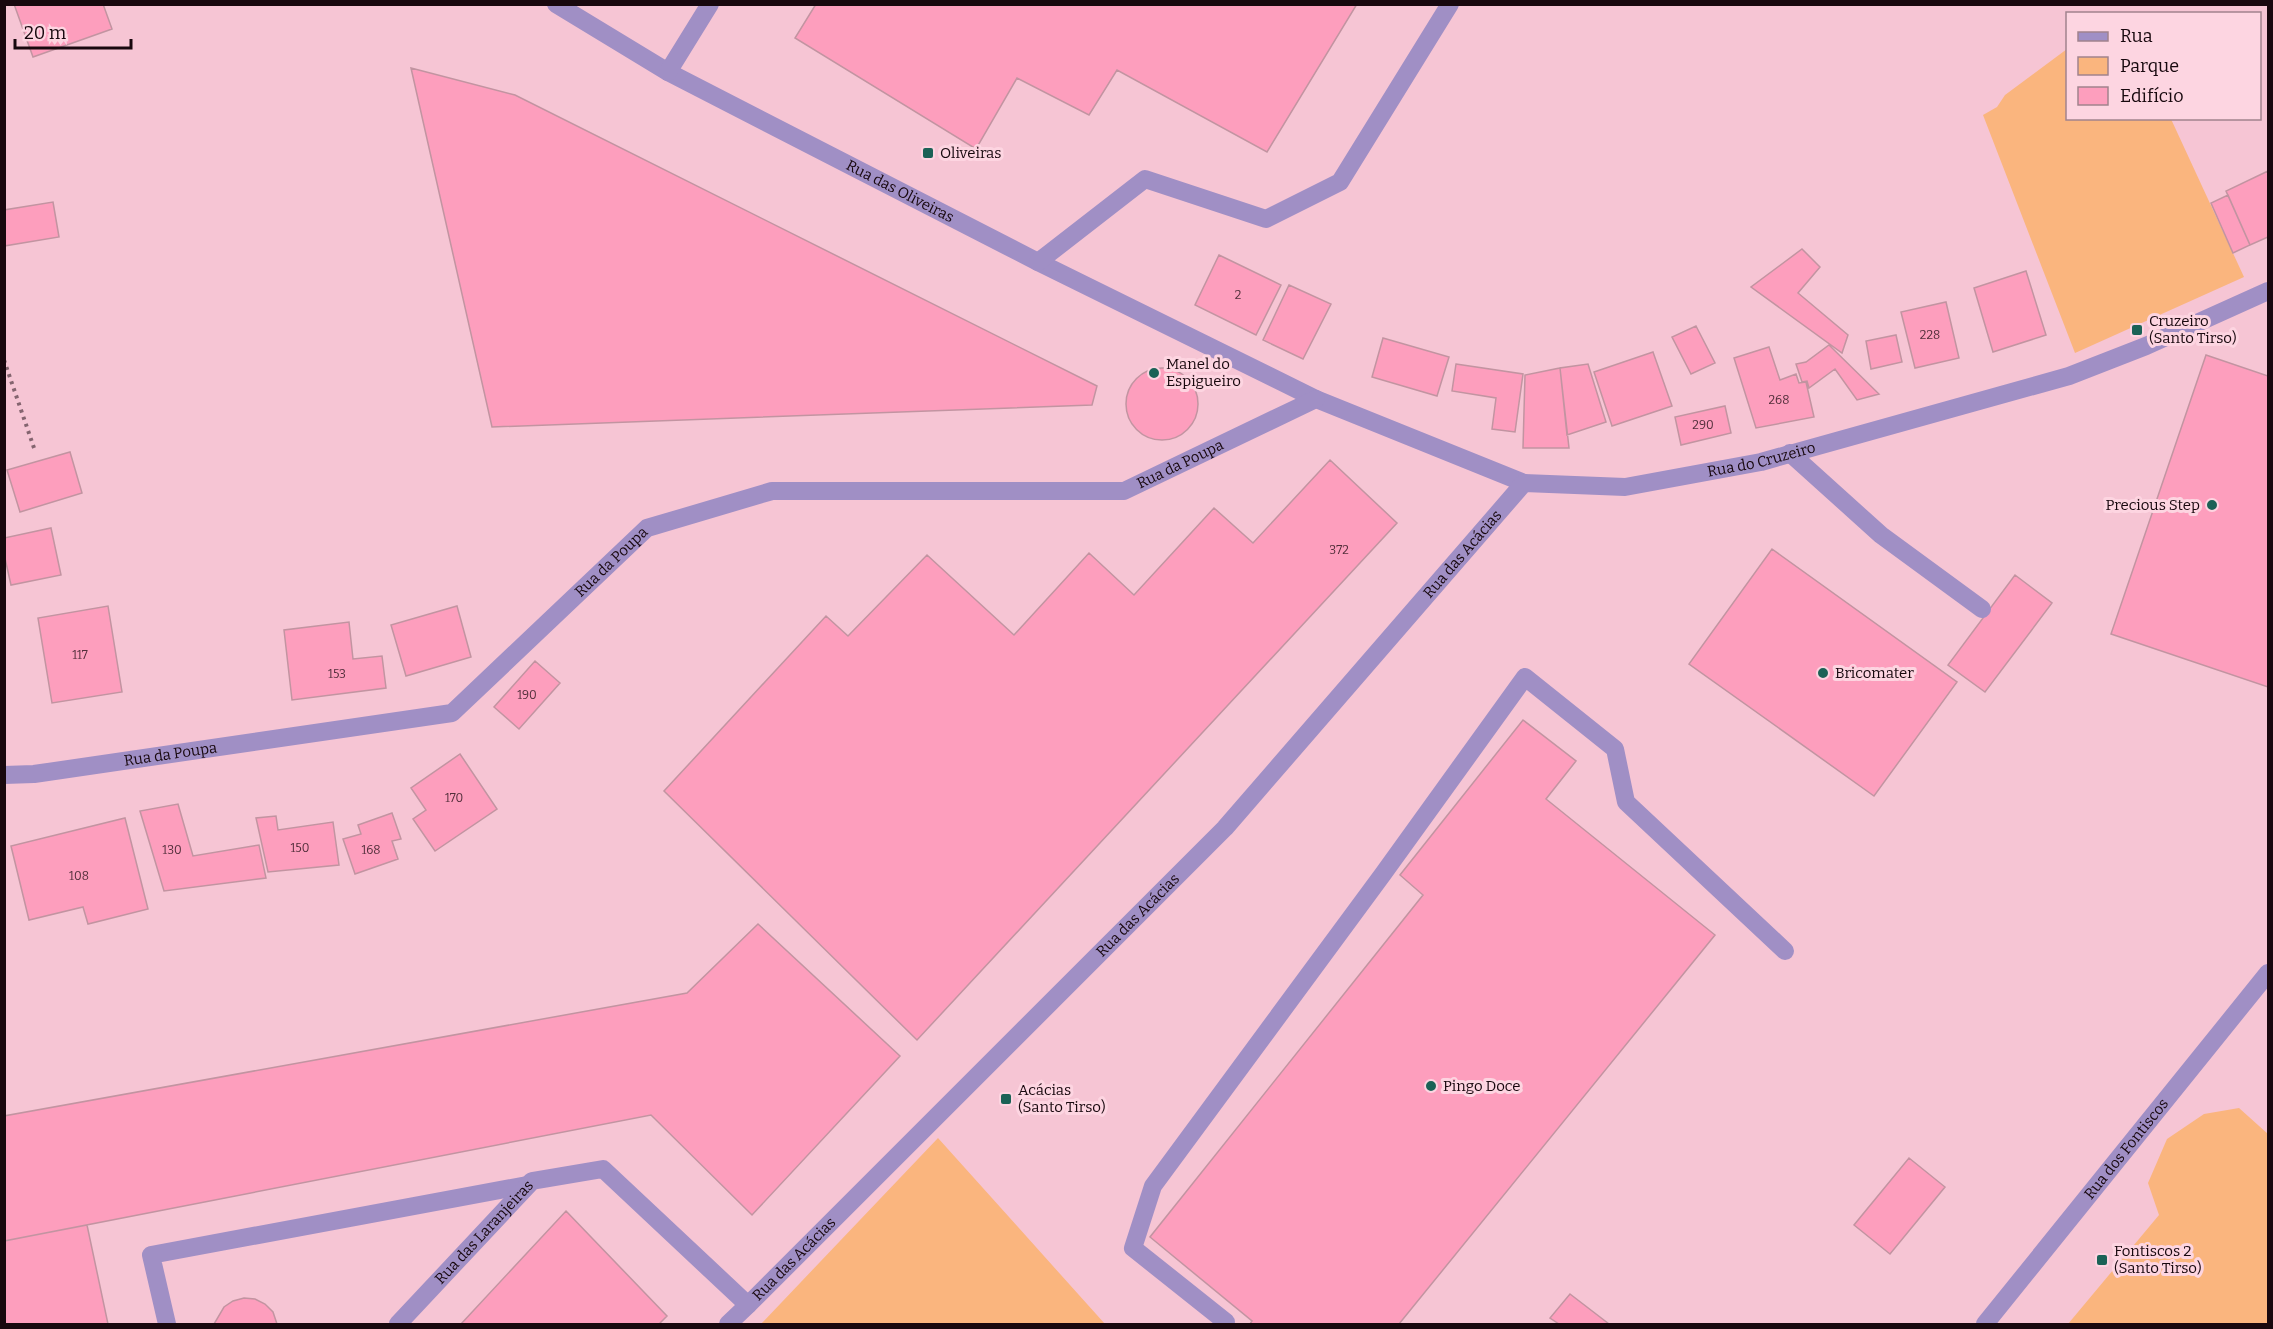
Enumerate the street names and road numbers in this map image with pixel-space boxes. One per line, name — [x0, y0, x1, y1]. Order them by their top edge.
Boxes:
street label: Rua das Oliveiras — [843, 156, 957, 226]
street label: Rua da Poupa — [1134, 436, 1227, 492]
street label: Rua do Cruzeiro — [1706, 438, 1817, 481]
street label: Rua das Acácias — [1420, 506, 1505, 602]
street label: Rua da Poupa — [571, 523, 652, 601]
street label: Rua da Poupa — [123, 738, 218, 770]
street label: Rua das Acácias — [1092, 870, 1183, 961]
street label: Rua dos Fontiscos — [2080, 1095, 2172, 1203]
street label: Rua das Laranjeiras — [431, 1176, 537, 1288]
street label: Rua das Acácias — [749, 1213, 840, 1304]

